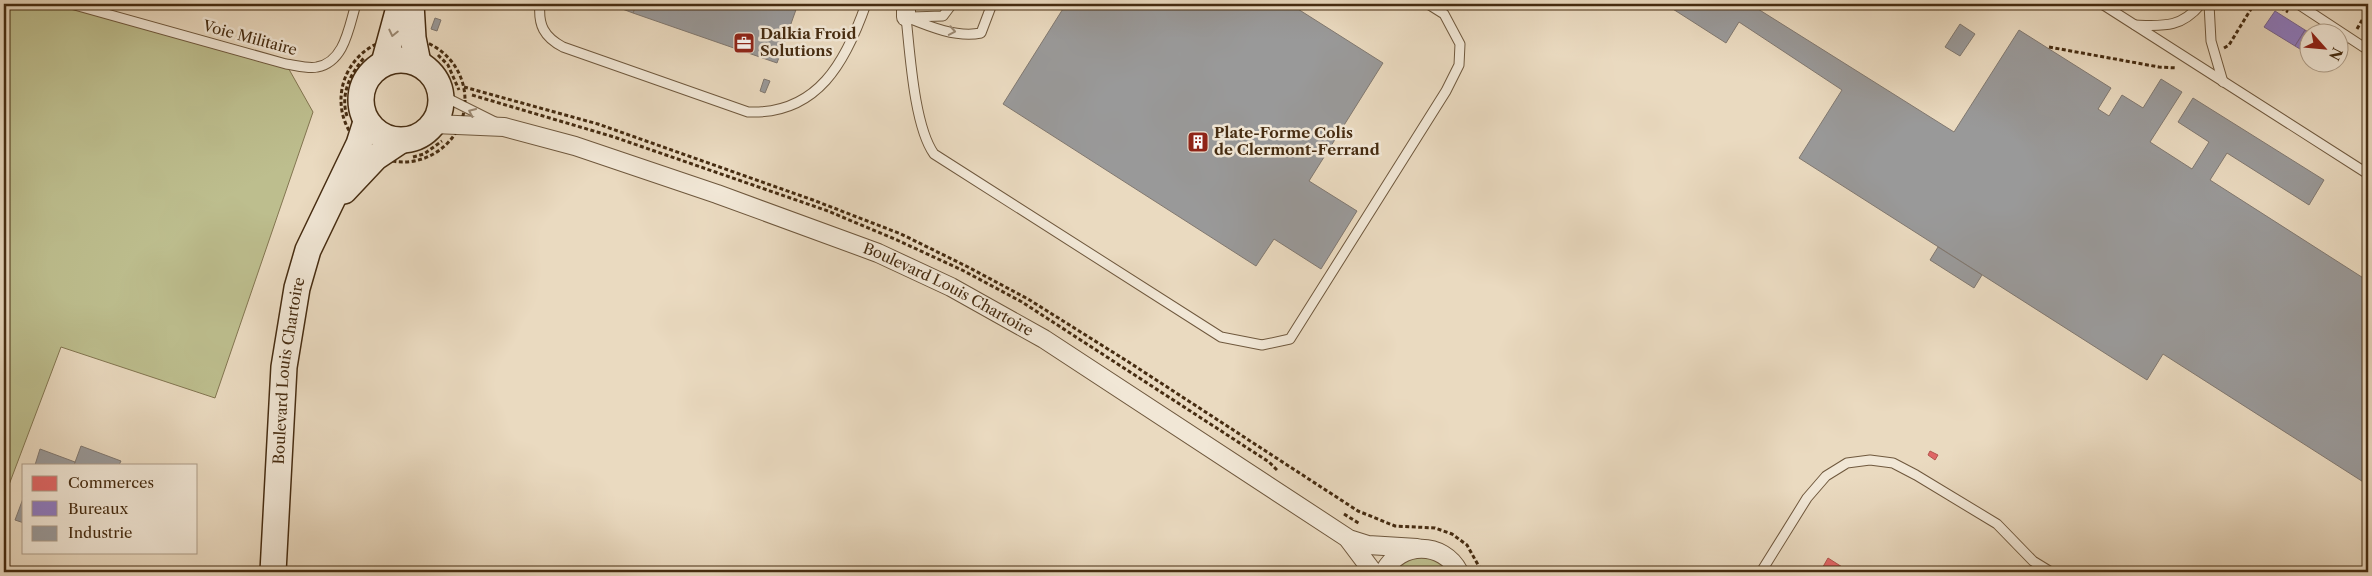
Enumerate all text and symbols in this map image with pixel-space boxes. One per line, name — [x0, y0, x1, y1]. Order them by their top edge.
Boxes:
street label: Voie Militaire — [200, 16, 299, 59]
north arrow — [2300, 22, 2350, 72]
place label: Dalkia Froid Solutions — [760, 24, 856, 60]
one-way arrow — [948, 26, 957, 36]
one-way arrow — [388, 29, 399, 38]
office icon: Dalkia Froid Solutions — [732, 31, 756, 55]
text: N — [2325, 44, 2346, 63]
one-way arrow — [468, 108, 477, 118]
place label: Plate-Forme Colis de Clermont-Ferrand — [1214, 123, 1380, 159]
building icon: Plate-Forme Colis de Clermont-Ferrand — [1186, 130, 1210, 154]
street label: Boulevard Louis Chartoire — [861, 238, 1037, 340]
street label: Boulevard Louis Chartoire — [269, 275, 309, 465]
legend — [22, 464, 198, 554]
text: Commerces — [68, 473, 154, 492]
text: Bureaux — [68, 499, 128, 518]
text: Industrie — [68, 523, 132, 542]

